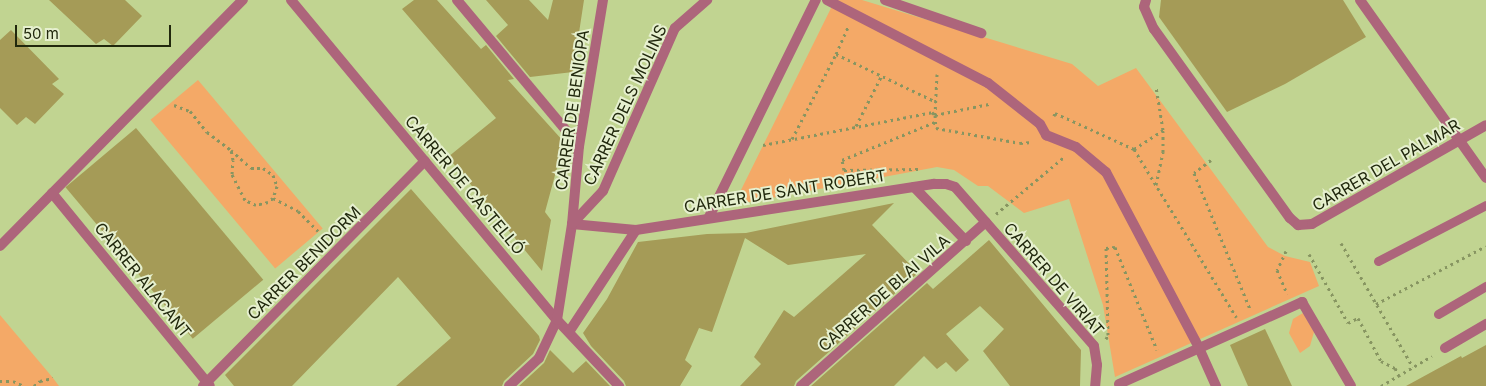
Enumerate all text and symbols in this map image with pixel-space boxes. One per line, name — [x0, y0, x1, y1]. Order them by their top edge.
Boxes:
scale bar — [18, 15, 174, 47]
street label: CARRER DELS MOLINS — [579, 22, 671, 188]
text: 50 m — [23, 24, 59, 43]
street label: CARRER DE BENIOPA — [551, 29, 593, 191]
street label: CARRER DE CASTELLÓ — [401, 112, 529, 258]
street label: CARRER DEL PALMAR — [1309, 115, 1463, 215]
street label: CARRER DE SANT ROBERT — [682, 166, 888, 216]
street label: CARRER BENIDORM — [243, 202, 365, 324]
street label: CARRER ALACANT — [91, 218, 195, 342]
street label: CARRER DE VIRIAT — [1000, 219, 1108, 339]
street label: CARRER DE BLAI VILA — [814, 231, 954, 355]

